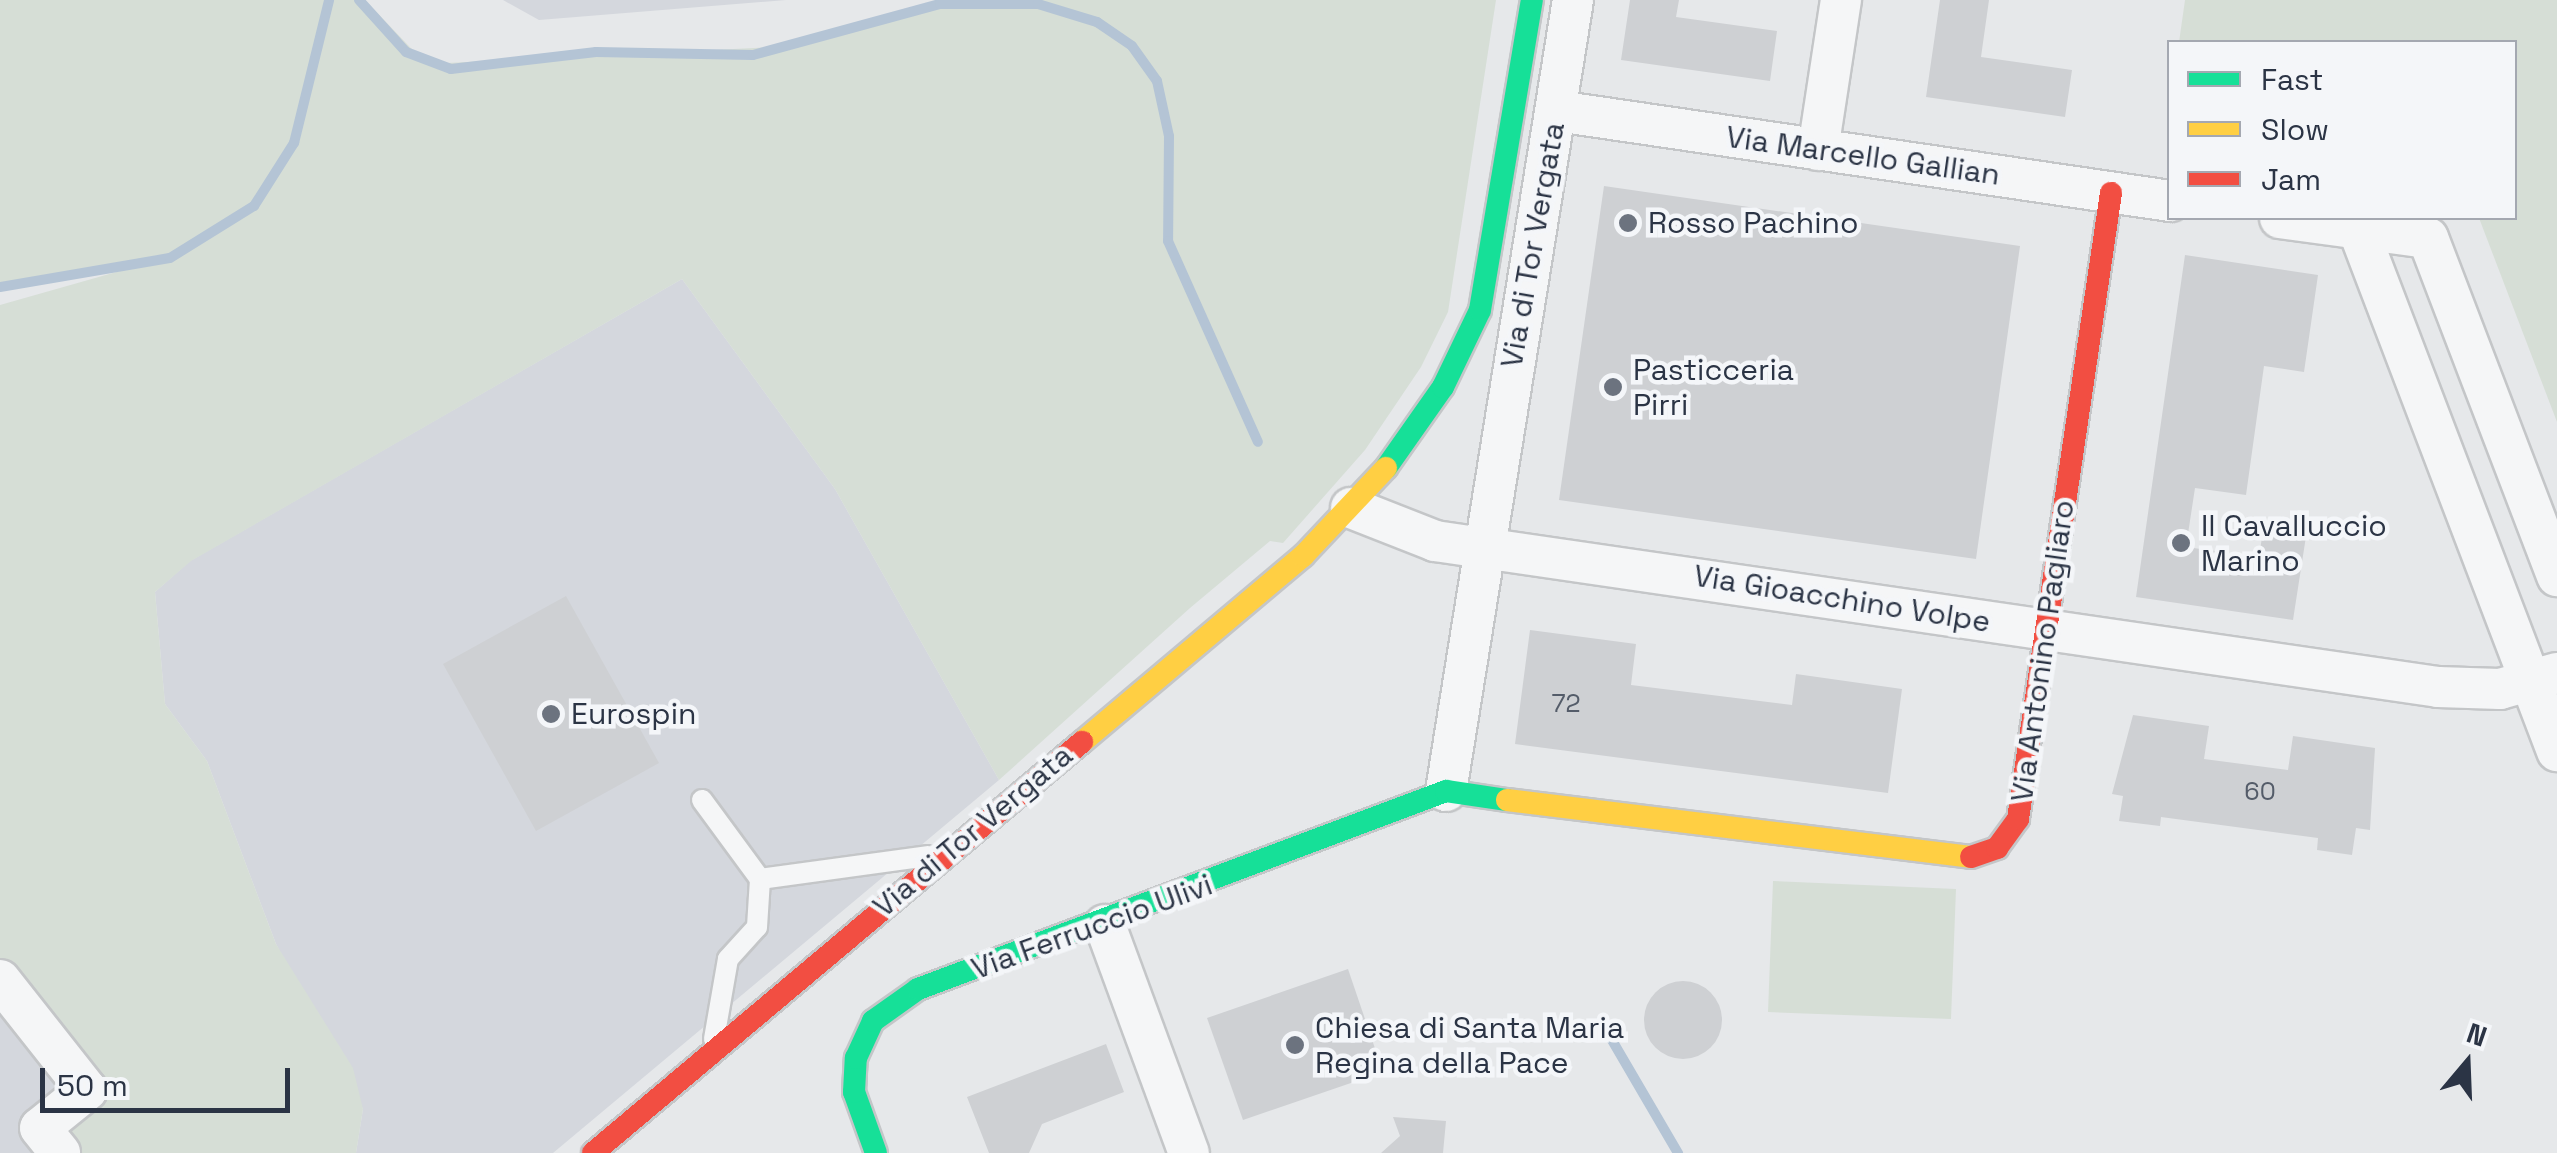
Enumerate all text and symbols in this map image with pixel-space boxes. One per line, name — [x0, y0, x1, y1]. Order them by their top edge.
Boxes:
legend — [2167, 40, 2517, 220]
text: Fast — [2261, 60, 2323, 99]
text: Slow — [2261, 110, 2329, 149]
street label: Via di Tor Vergata — [1494, 119, 1572, 371]
street label: Via Marcello Gallian — [1724, 119, 2002, 193]
text: Jam — [2261, 160, 2321, 199]
place label: Rosso Pachino — [1648, 205, 1858, 241]
marker: Rosso Pachino — [1617, 212, 1639, 234]
place label: Pasticceria Pirri — [1633, 352, 1794, 422]
marker: Pasticceria Pirri — [1602, 376, 1624, 398]
street label: Via Antonino Pagliaro — [2004, 497, 2082, 805]
place label: Il Cavalluccio Marino — [2201, 508, 2387, 578]
marker: Il Cavalluccio Marino — [2170, 532, 2192, 554]
street label: Via Gioacchino Volpe — [1691, 558, 1993, 640]
house number: 72 — [1552, 688, 1580, 718]
place label: Eurospin — [571, 696, 696, 732]
marker: Eurospin — [540, 703, 562, 725]
street label: Via di Tor Vergata — [866, 737, 1080, 925]
house number: 60 — [2244, 776, 2276, 806]
street label: Via Ferruccio Ulivi — [967, 867, 1217, 987]
place label: Chiesa di Santa Maria Regina della Pace — [1315, 1010, 1624, 1080]
north arrow — [2417, 1013, 2517, 1113]
text: N — [2462, 1015, 2491, 1055]
marker: Chiesa di Santa Maria Regina della Pace — [1284, 1034, 1306, 1056]
scale bar — [45, 1048, 295, 1110]
text: 50 m — [57, 1066, 128, 1105]

